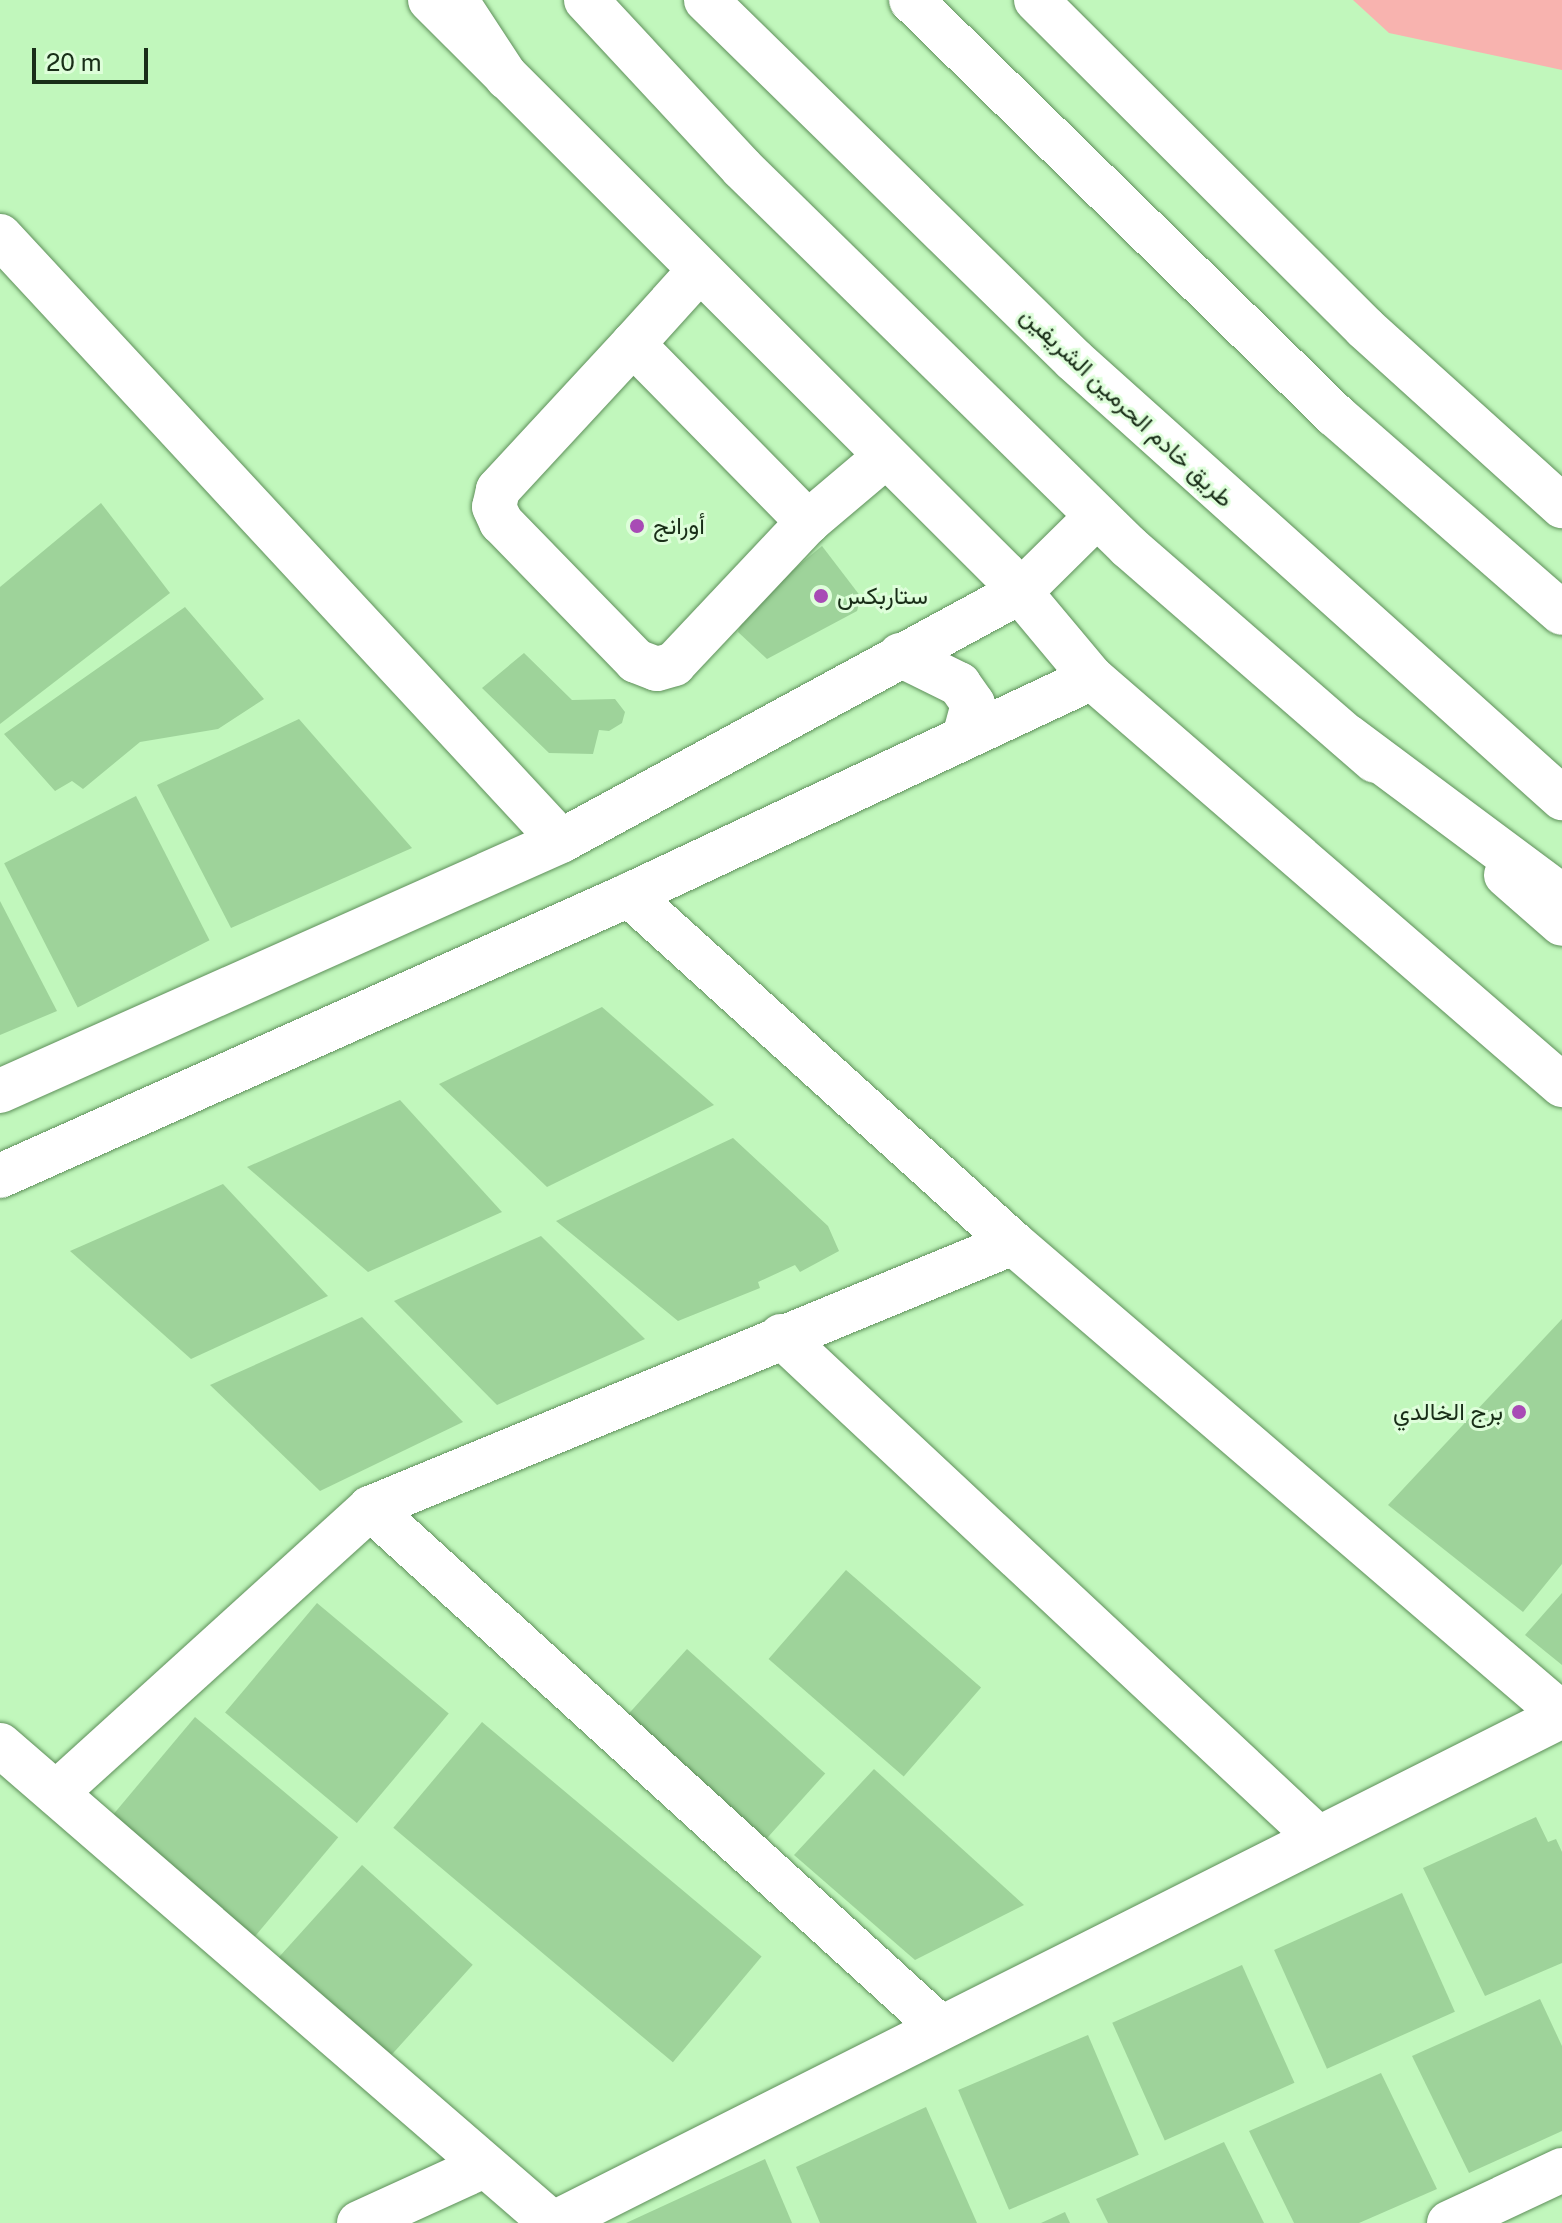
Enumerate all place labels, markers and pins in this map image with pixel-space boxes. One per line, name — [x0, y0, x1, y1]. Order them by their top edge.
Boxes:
place label: أورانج — [653, 512, 705, 540]
marker: أورانج — [628, 517, 646, 535]
place label: ستاربكس — [837, 582, 928, 610]
marker: ستاربكس — [812, 587, 830, 605]
place label: برج الخالدي — [1393, 1398, 1503, 1426]
marker: برج الخالدي — [1510, 1403, 1528, 1421]

